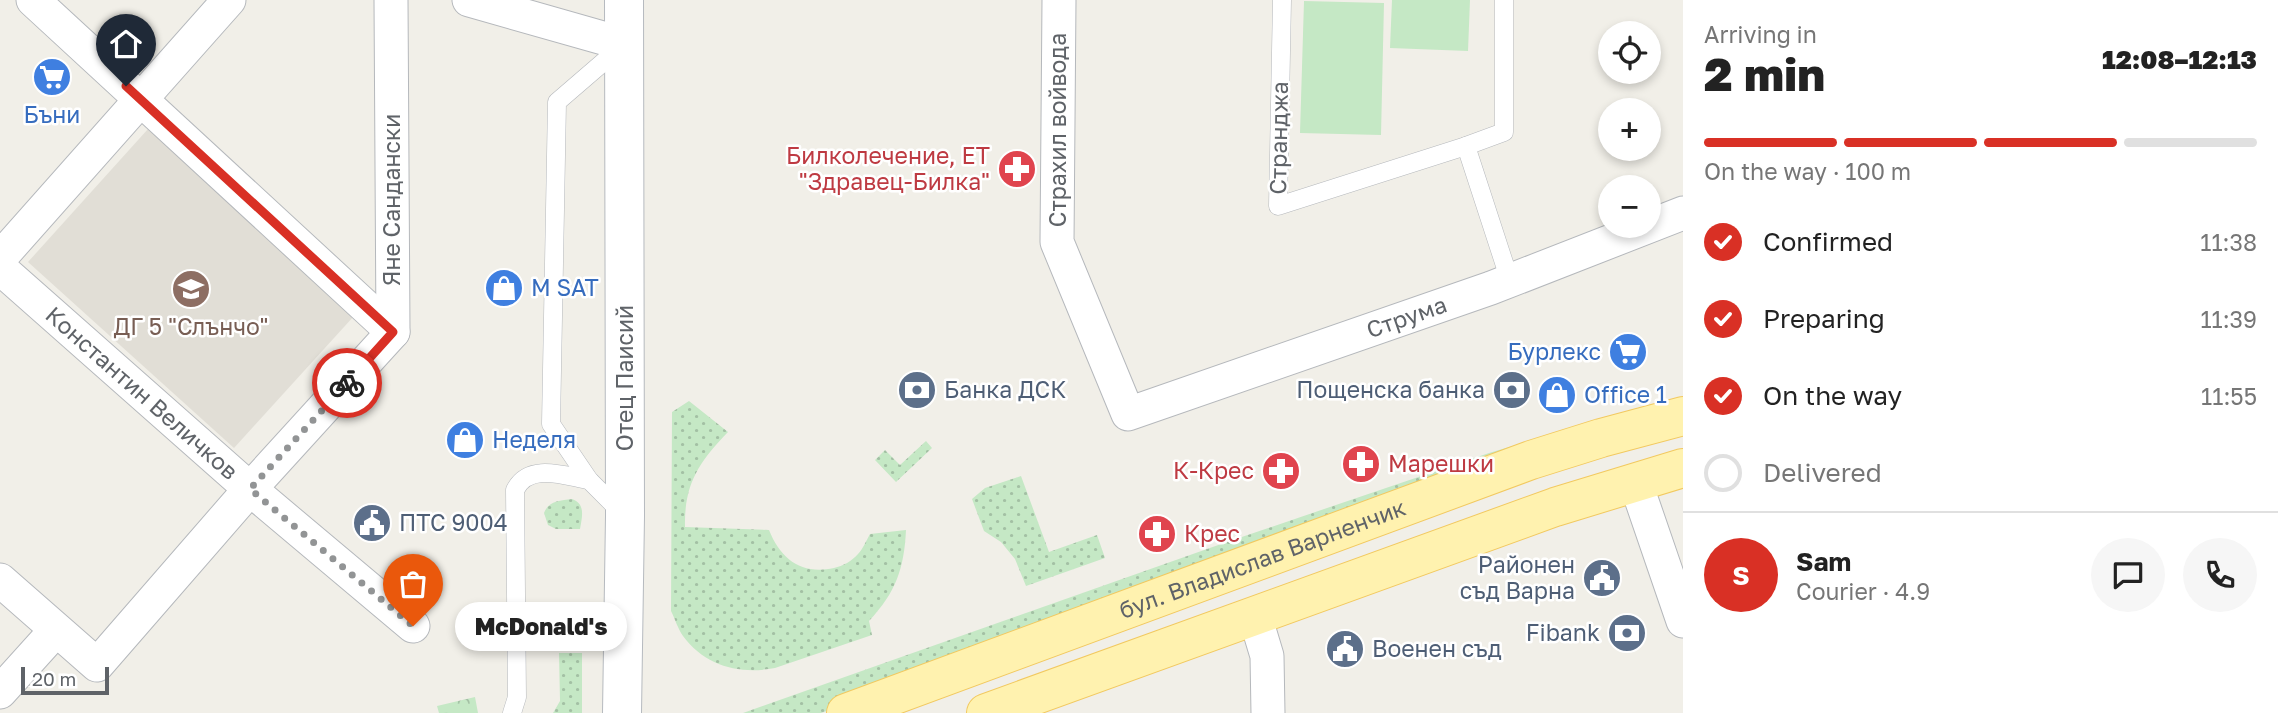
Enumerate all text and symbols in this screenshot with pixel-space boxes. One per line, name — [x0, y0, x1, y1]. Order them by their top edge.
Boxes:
pin — [96, 14, 156, 86]
text: Arriving in — [1704, 20, 1817, 48]
map controls — [1598, 21, 1661, 238]
button: locate — [1598, 21, 1661, 84]
icon: home — [107, 25, 145, 63]
street label: Страхил войвода — [1043, 33, 1071, 227]
text: 12:08–12:13 — [2102, 44, 2257, 75]
text: 2 min — [1704, 46, 1825, 101]
supermarket icon: Бъни — [31, 56, 73, 98]
street label: Странджа — [1263, 81, 1293, 195]
button: + — [1598, 98, 1661, 161]
place label: Бъни — [24, 100, 80, 128]
street label: Яне Сандански — [377, 114, 405, 286]
place label: Билколечение, ЕТ "Здравец-Билка" — [786, 141, 990, 195]
pharmacy icon: Билколечение, ЕТ "Здравец-Билка" — [996, 148, 1038, 190]
text: On the way · 100 m — [1704, 157, 1911, 185]
button: − — [1598, 175, 1661, 238]
icon: check — [1704, 223, 1742, 261]
text: Confirmed — [1763, 226, 1893, 257]
text: 11:38 — [2200, 228, 2257, 256]
shop icon: M SAT — [483, 267, 525, 309]
school or university icon: ДГ 5 "Слънчо" — [170, 268, 212, 310]
place label: M SAT — [531, 273, 599, 301]
street label: Струма — [1362, 290, 1450, 343]
street label: Константин Величков — [40, 300, 244, 485]
icon: check — [1704, 300, 1742, 338]
text: Preparing — [1763, 303, 1885, 334]
street label: Отец Паисий — [610, 305, 638, 451]
text: 11:39 — [2200, 305, 2257, 333]
place label: ДГ 5 "Слънчо" — [113, 312, 269, 340]
supermarket icon: Бурлекс — [1607, 331, 1649, 373]
place label: Бурлекс — [1508, 337, 1601, 365]
courier — [312, 348, 382, 418]
icon: bike — [328, 364, 366, 402]
bank icon: Банка ДСК — [896, 369, 938, 411]
bank icon: Пощенска банка — [1491, 369, 1533, 411]
shop icon: Office 1 — [1536, 374, 1578, 416]
place label: Банка ДСК — [944, 375, 1066, 403]
place label: Пощенска банка — [1296, 375, 1485, 403]
icon: check — [1704, 377, 1742, 415]
place label: Office 1 — [1584, 380, 1667, 408]
text: On the way — [1763, 380, 1902, 411]
text: 11:55 — [2201, 382, 2257, 410]
shop icon: Неделя — [444, 419, 486, 461]
place label: Неделя — [492, 425, 576, 453]
pharmacy icon: Марешки — [1340, 443, 1382, 485]
place label: Марешки — [1388, 449, 1494, 477]
pharmacy icon: К-Крес — [1260, 450, 1302, 492]
place label: К-Крес — [1173, 456, 1254, 484]
text: Delivered — [1763, 457, 1882, 488]
street label: бул. Владислав Варненчик — [1115, 493, 1409, 624]
public building icon: ПТС 9004 — [351, 502, 393, 544]
place label: ПТС 9004 — [399, 508, 508, 536]
pharmacy icon: Крес — [1136, 513, 1178, 555]
place label: Крес — [1184, 519, 1240, 547]
button: chat — [2091, 538, 2165, 612]
button: phone — [2183, 538, 2257, 612]
text: Sam — [1796, 546, 1851, 577]
place label: Районен съд Варна — [1460, 550, 1575, 604]
pin — [383, 554, 443, 626]
public building icon: Районен съд Варна — [1581, 557, 1623, 599]
text: S — [1732, 560, 1750, 591]
icon: bag — [394, 565, 432, 603]
text: Courier · 4.9 — [1796, 577, 1930, 605]
callout: McDonald's — [455, 602, 626, 650]
text: McDonald's — [475, 612, 607, 640]
bank icon: Fibank — [1606, 612, 1648, 654]
place label: Fibank — [1526, 618, 1600, 646]
public building icon: Военен съд — [1324, 628, 1366, 670]
place label: Военен съд — [1372, 634, 1502, 662]
scale bar — [21, 664, 108, 696]
text: 20 m — [32, 667, 76, 690]

